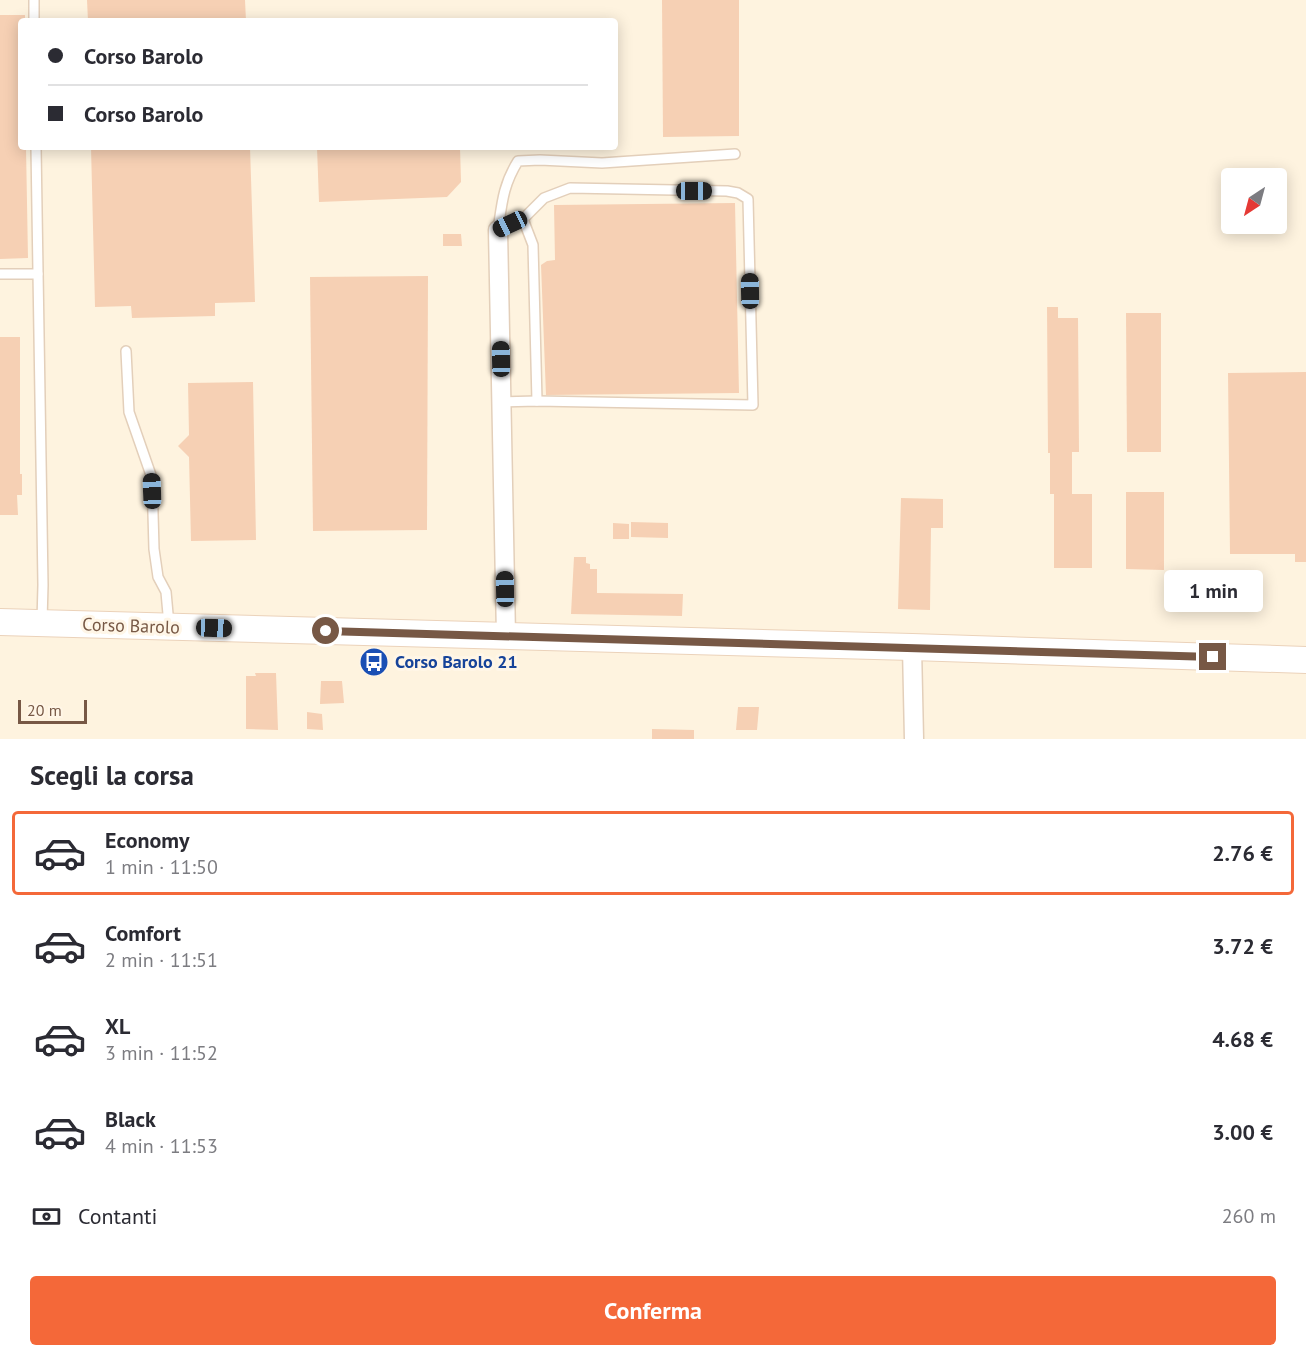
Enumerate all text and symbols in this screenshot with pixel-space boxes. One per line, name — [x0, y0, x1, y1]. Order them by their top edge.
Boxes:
text: Corso Barolo — [84, 42, 203, 70]
text: Corso Barolo — [84, 100, 203, 128]
north arrow — [1221, 168, 1287, 234]
map controls — [1221, 168, 1287, 234]
car — [676, 182, 712, 200]
car — [490, 208, 530, 240]
car — [741, 273, 759, 309]
car — [492, 341, 510, 377]
car — [142, 473, 162, 509]
callout: 1 min — [1164, 570, 1262, 612]
car — [496, 571, 514, 607]
text: 1 min — [1189, 578, 1238, 604]
street label: Corso Barolo — [82, 612, 180, 639]
route start — [312, 617, 339, 644]
car — [196, 618, 232, 638]
route end — [1199, 643, 1226, 670]
bus stop icon: Corso Barolo 21 — [358, 646, 390, 678]
place label: Corso Barolo 21 — [395, 650, 518, 673]
scale bar — [18, 697, 87, 724]
text: 20 m — [27, 700, 62, 720]
text: Scegli la corsa — [30, 758, 194, 792]
icon: car — [33, 826, 87, 880]
text: Economy — [105, 826, 189, 854]
text: 2.76 € — [1212, 839, 1273, 867]
text: 1 min · 11:50 — [105, 854, 218, 880]
icon: car — [33, 919, 87, 973]
text: Comfort — [105, 919, 181, 947]
text: 3.72 € — [1212, 932, 1273, 960]
text: 2 min · 11:51 — [105, 947, 218, 973]
icon: car — [33, 1012, 87, 1066]
text: XL — [105, 1012, 130, 1040]
text: 4.68 € — [1212, 1025, 1273, 1053]
text: 3 min · 11:52 — [105, 1040, 218, 1066]
icon: car — [33, 1105, 87, 1159]
text: Black — [105, 1105, 156, 1133]
text: 3.00 € — [1212, 1118, 1273, 1146]
text: 4 min · 11:53 — [105, 1133, 218, 1159]
icon: cash — [30, 1200, 63, 1233]
text: Contanti — [78, 1202, 157, 1230]
text: 260 m — [1222, 1203, 1276, 1229]
button: Conferma — [30, 1276, 1276, 1345]

